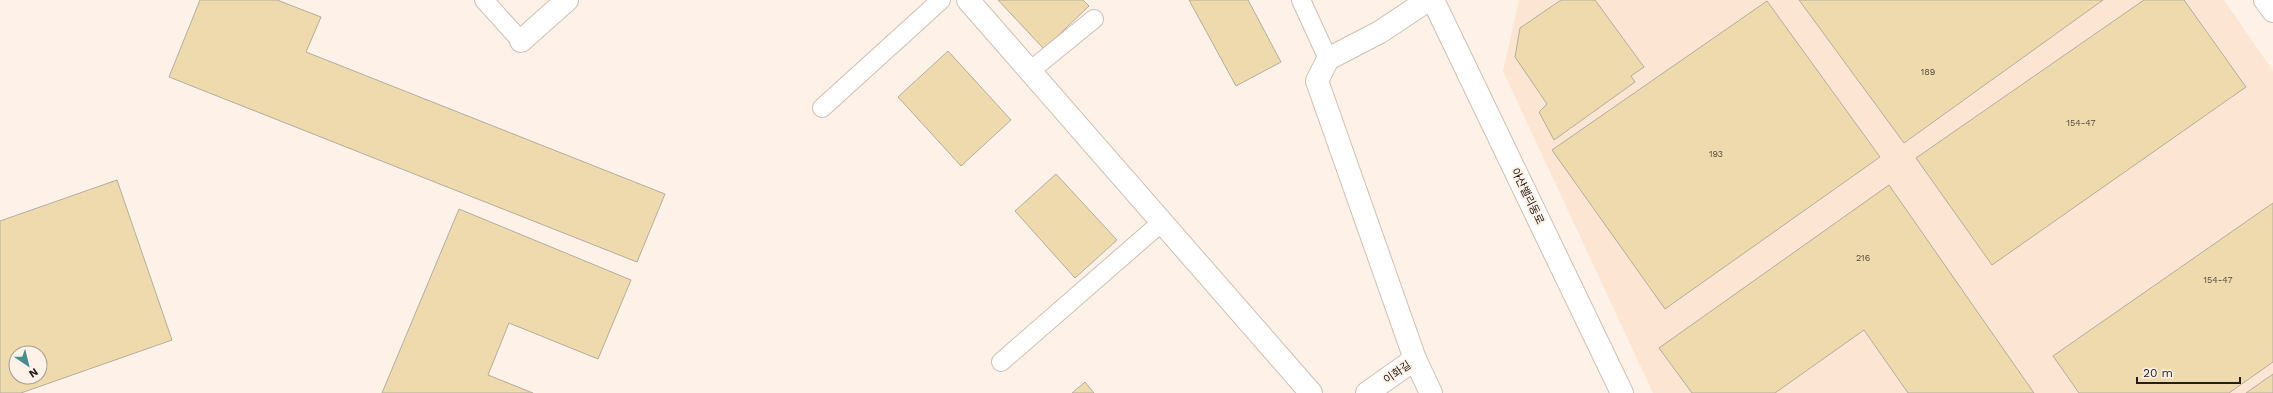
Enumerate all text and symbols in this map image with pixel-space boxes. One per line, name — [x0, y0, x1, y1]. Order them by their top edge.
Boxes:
house number: 189 — [1921, 67, 1935, 77]
house number: 154-47 — [2067, 118, 2095, 128]
house number: 193 — [1709, 149, 1723, 159]
street label: 아산밸리동로 — [1508, 166, 1547, 226]
house number: 216 — [1856, 253, 1870, 263]
house number: 154-47 — [2204, 275, 2232, 285]
north arrow — [8, 345, 48, 385]
street label: 이화길 — [1381, 358, 1413, 386]
scale bar — [2137, 359, 2240, 385]
text: N — [26, 365, 41, 380]
text: 20 m — [2143, 366, 2173, 380]

